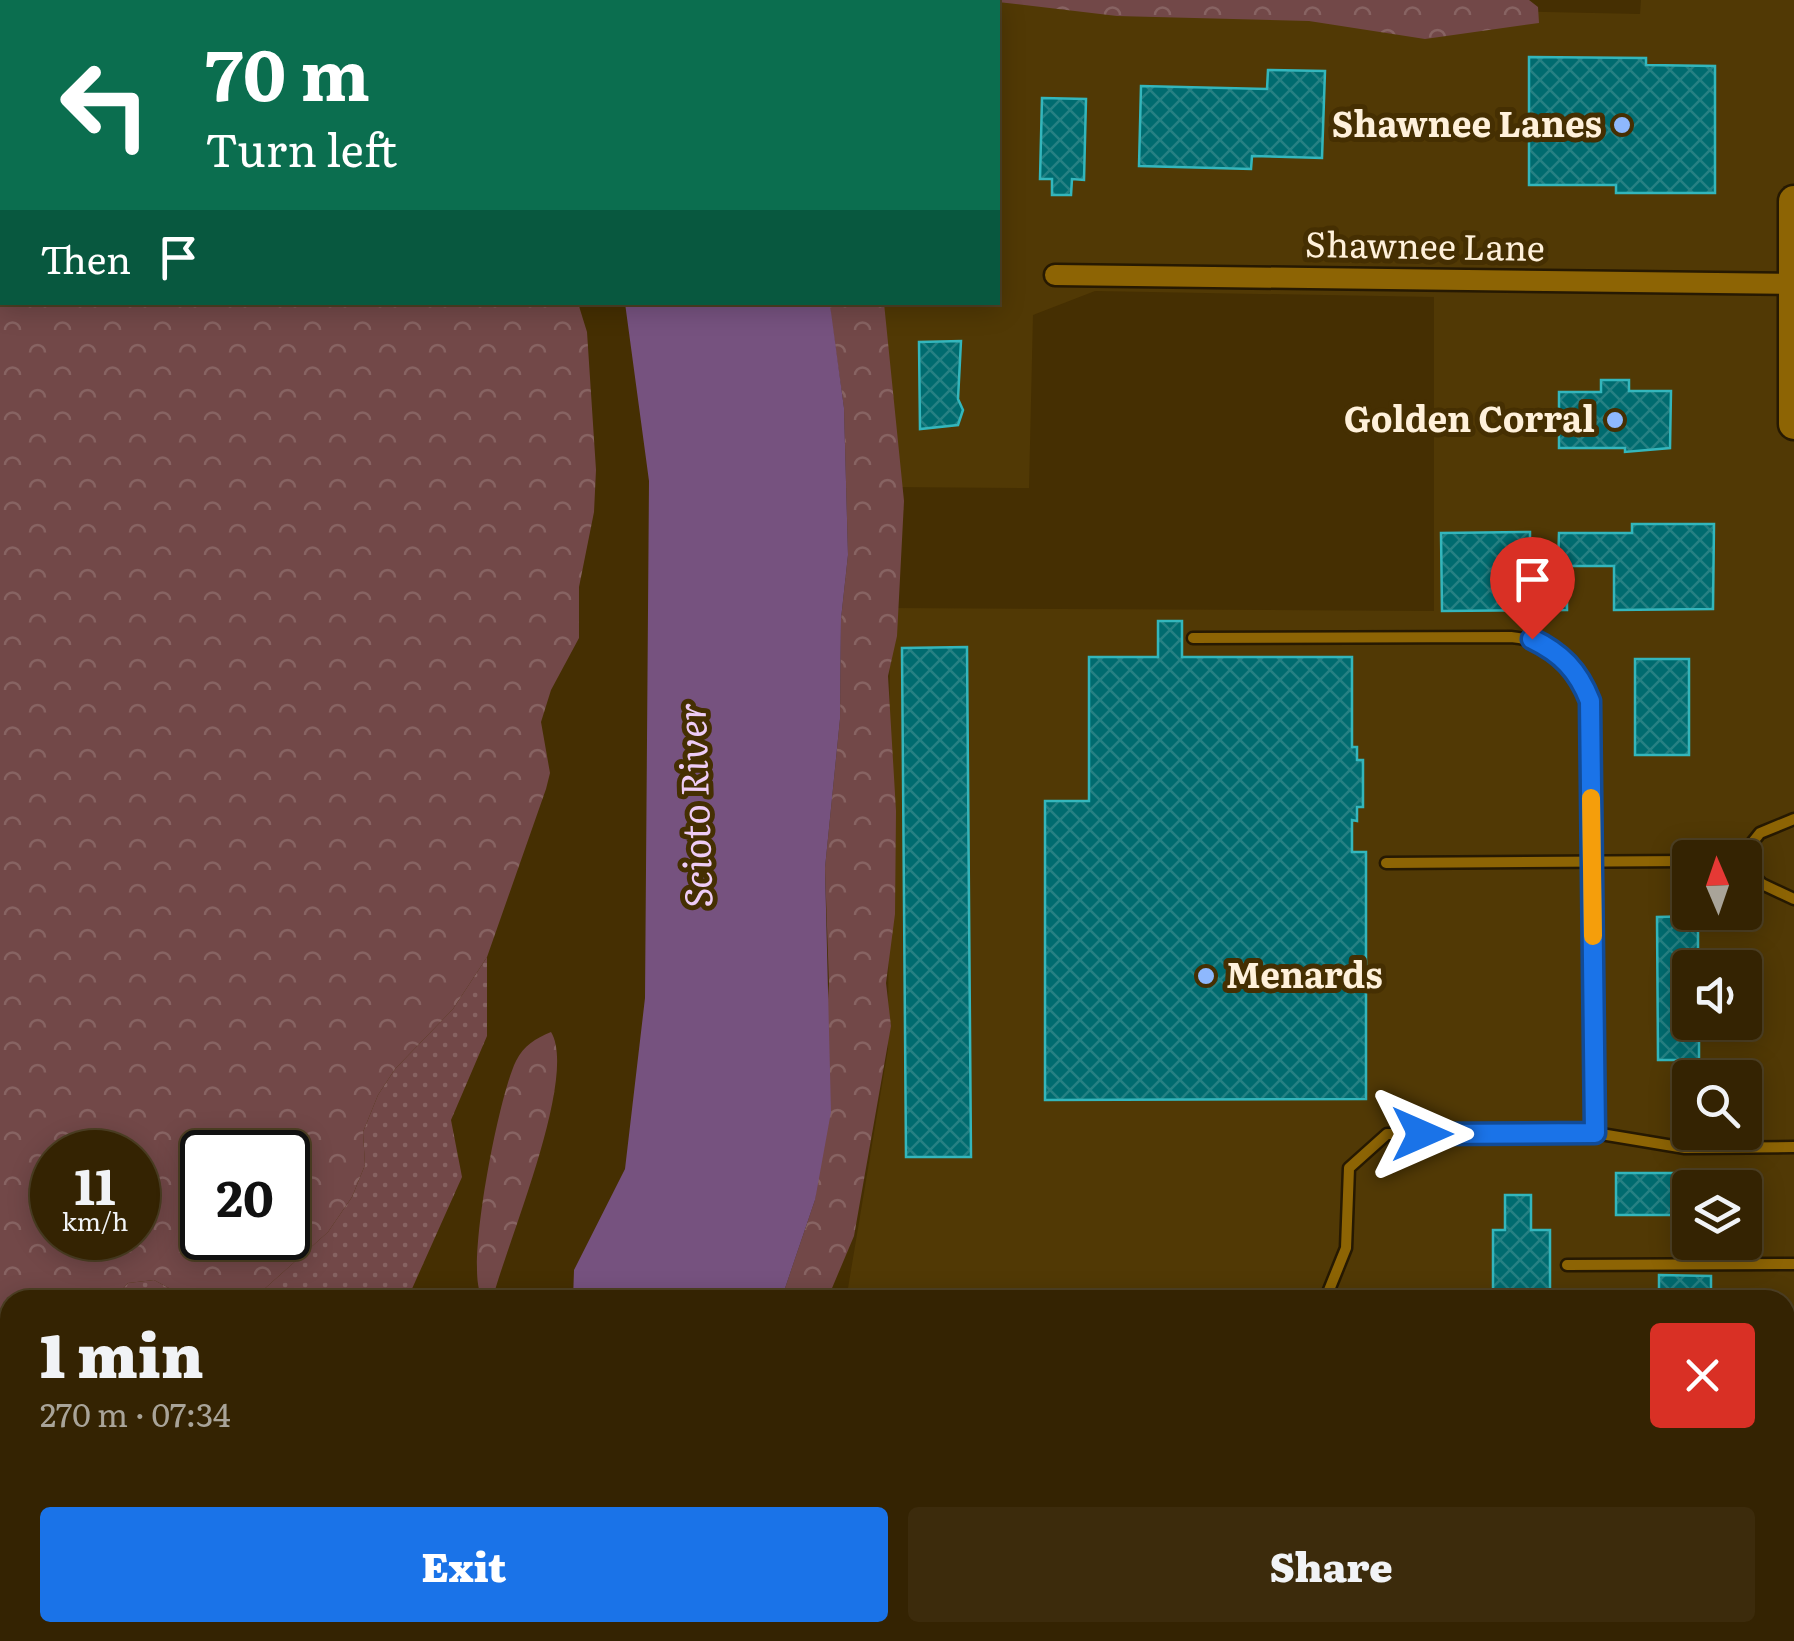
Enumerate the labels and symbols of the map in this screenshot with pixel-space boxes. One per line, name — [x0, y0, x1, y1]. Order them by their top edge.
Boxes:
place label: Shawnee Lanes — [1332, 96, 1602, 148]
marker: Shawnee Lanes — [1611, 114, 1633, 136]
street label: Shawnee Lane — [1305, 216, 1545, 272]
place label: Golden Corral — [1344, 391, 1595, 443]
marker: Golden Corral — [1604, 409, 1626, 431]
pin — [1490, 537, 1575, 640]
water label: Scioto River — [660, 701, 725, 909]
north arrow — [1672, 840, 1762, 930]
place label: Menards — [1226, 947, 1383, 999]
marker: Menards — [1195, 965, 1217, 987]
position arrow — [1370, 1082, 1474, 1186]
speed limit sign: 20 — [180, 1130, 310, 1260]

